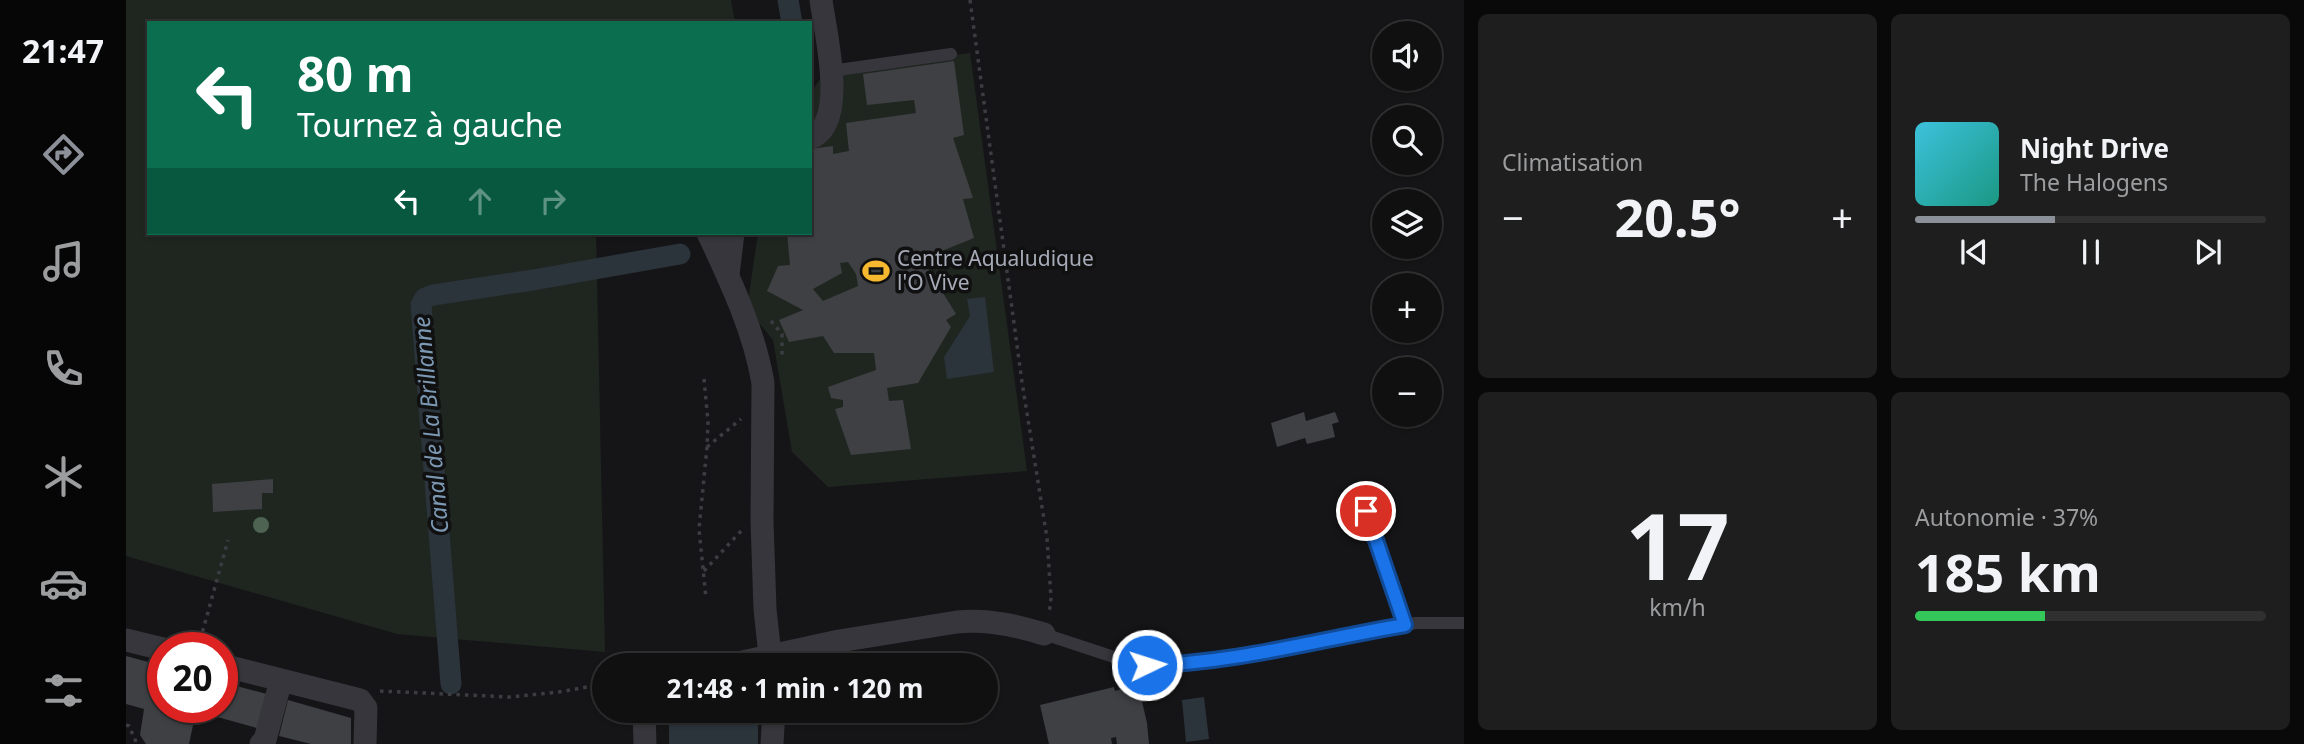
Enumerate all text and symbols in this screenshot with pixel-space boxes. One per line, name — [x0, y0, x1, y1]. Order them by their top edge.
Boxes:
map controls — [1372, 21, 1442, 427]
button: sound — [1372, 21, 1442, 91]
text: 21:47 — [22, 29, 104, 72]
text: 80 m — [297, 40, 414, 106]
icon: left — [182, 49, 273, 140]
text: Tournez à gauche — [297, 103, 563, 146]
button: search — [1372, 105, 1442, 175]
icon: directions — [39, 130, 88, 179]
text: Night Drive — [2020, 130, 2169, 166]
text: Climatisation — [1502, 146, 1643, 178]
text: The Halogens — [2020, 166, 2168, 198]
text: 20.5° — [1615, 181, 1740, 252]
icon: left — [388, 182, 426, 220]
icon: ahead — [461, 182, 499, 220]
icon: right — [534, 182, 572, 220]
button: layers — [1372, 189, 1442, 259]
text: − — [1502, 191, 1524, 243]
text: + — [1831, 191, 1853, 243]
icon: previous — [1955, 233, 1993, 271]
icon: pause — [2072, 233, 2110, 271]
icon: next — [2189, 233, 2227, 271]
icon: music — [39, 237, 88, 286]
place label: Centre Aqualudique l'O Vive — [897, 244, 1094, 296]
sports icon: Centre Aqualudique l'O Vive — [861, 256, 891, 286]
button: + — [1372, 273, 1442, 343]
water label: Canal de La Brillanne — [405, 315, 455, 535]
icon: phone — [39, 344, 88, 393]
button: − — [1372, 357, 1442, 427]
icon: climate — [39, 452, 88, 501]
pin — [1336, 481, 1396, 541]
text: 17 — [1625, 483, 1730, 607]
icon: arrive — [1347, 492, 1385, 530]
text: Autonomie · 37% — [1915, 501, 2098, 533]
text: 185 km — [1915, 536, 2101, 607]
icon: car — [39, 559, 88, 608]
text: km/h — [1649, 591, 1706, 623]
position arrow — [1110, 628, 1184, 702]
speed limit sign: 20 — [147, 632, 238, 723]
icon: filters — [39, 666, 88, 715]
text: 21:48 · 1 min · 120 m — [667, 670, 923, 706]

